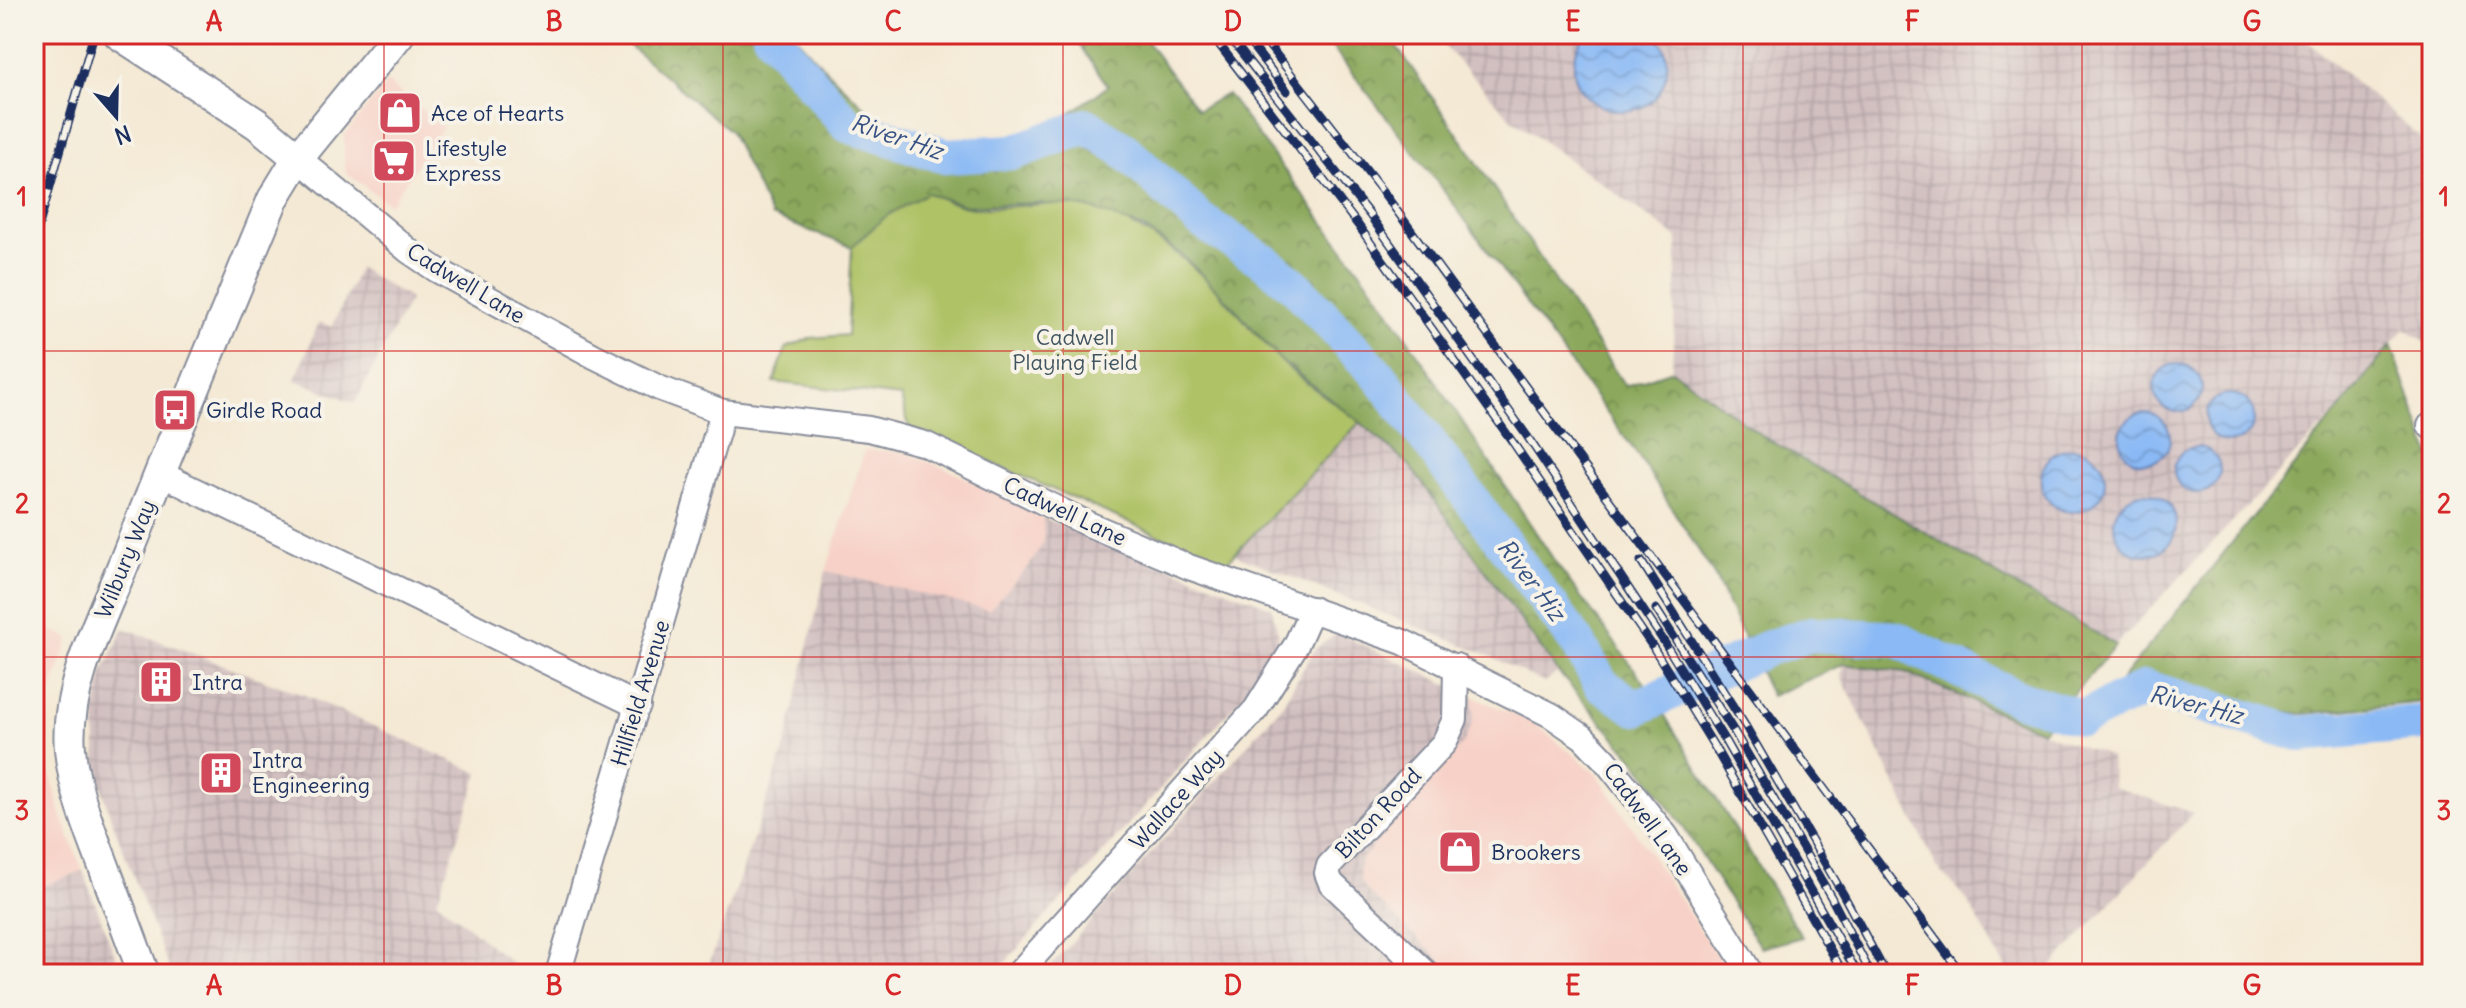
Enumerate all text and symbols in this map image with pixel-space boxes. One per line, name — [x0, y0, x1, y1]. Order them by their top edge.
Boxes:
text: A — [206, 5, 223, 38]
text: B — [545, 5, 563, 38]
text: C — [884, 5, 902, 38]
text: D — [1224, 5, 1242, 38]
text: E — [1565, 5, 1581, 38]
text: F — [1905, 5, 1920, 38]
text: G — [2243, 5, 2262, 38]
north arrow — [76, 76, 156, 156]
shop icon: Ace of Hearts — [376, 89, 424, 137]
place label: Ace of Hearts — [431, 99, 564, 127]
water label: River Hiz — [848, 106, 949, 166]
text: N — [111, 119, 135, 151]
place label: Lifestyle Express — [425, 134, 507, 187]
supermarket icon: Lifestyle Express — [370, 137, 418, 185]
text: 1 — [17, 180, 27, 213]
text: 1 — [2439, 180, 2449, 213]
street label: Cadwell Lane — [402, 237, 530, 329]
park label: Cadwell Playing Field — [1012, 323, 1138, 376]
bus stop icon: Girdle Road — [151, 386, 199, 434]
place label: Girdle Road — [206, 396, 322, 424]
street label: Cadwell Lane — [999, 470, 1131, 552]
text: 2 — [15, 487, 29, 520]
text: 2 — [2437, 487, 2451, 520]
street label: Wilbury Way — [88, 495, 162, 623]
water label: River Hiz — [1491, 533, 1574, 628]
street label: Hillfield Avenue — [604, 617, 676, 769]
building icon: Intra — [137, 658, 185, 706]
place label: Intra — [192, 668, 243, 696]
water label: River Hiz — [2147, 678, 2248, 731]
street label: Wallace Way — [1123, 743, 1229, 855]
place label: Intra Engineering — [252, 746, 370, 799]
building icon: Intra Engineering — [197, 749, 245, 797]
street label: Cadwell Lane — [1598, 757, 1698, 881]
street label: Bilton Road — [1329, 762, 1427, 864]
text: 3 — [15, 794, 29, 827]
text: 3 — [2437, 794, 2451, 827]
shop icon: Brookers — [1436, 828, 1484, 876]
place label: Brookers — [1491, 838, 1581, 866]
text: A — [206, 969, 223, 1002]
text: B — [545, 969, 563, 1002]
text: C — [884, 969, 902, 1002]
text: D — [1224, 969, 1242, 1002]
text: E — [1565, 969, 1581, 1002]
text: F — [1905, 969, 1920, 1002]
text: G — [2243, 969, 2262, 1002]

